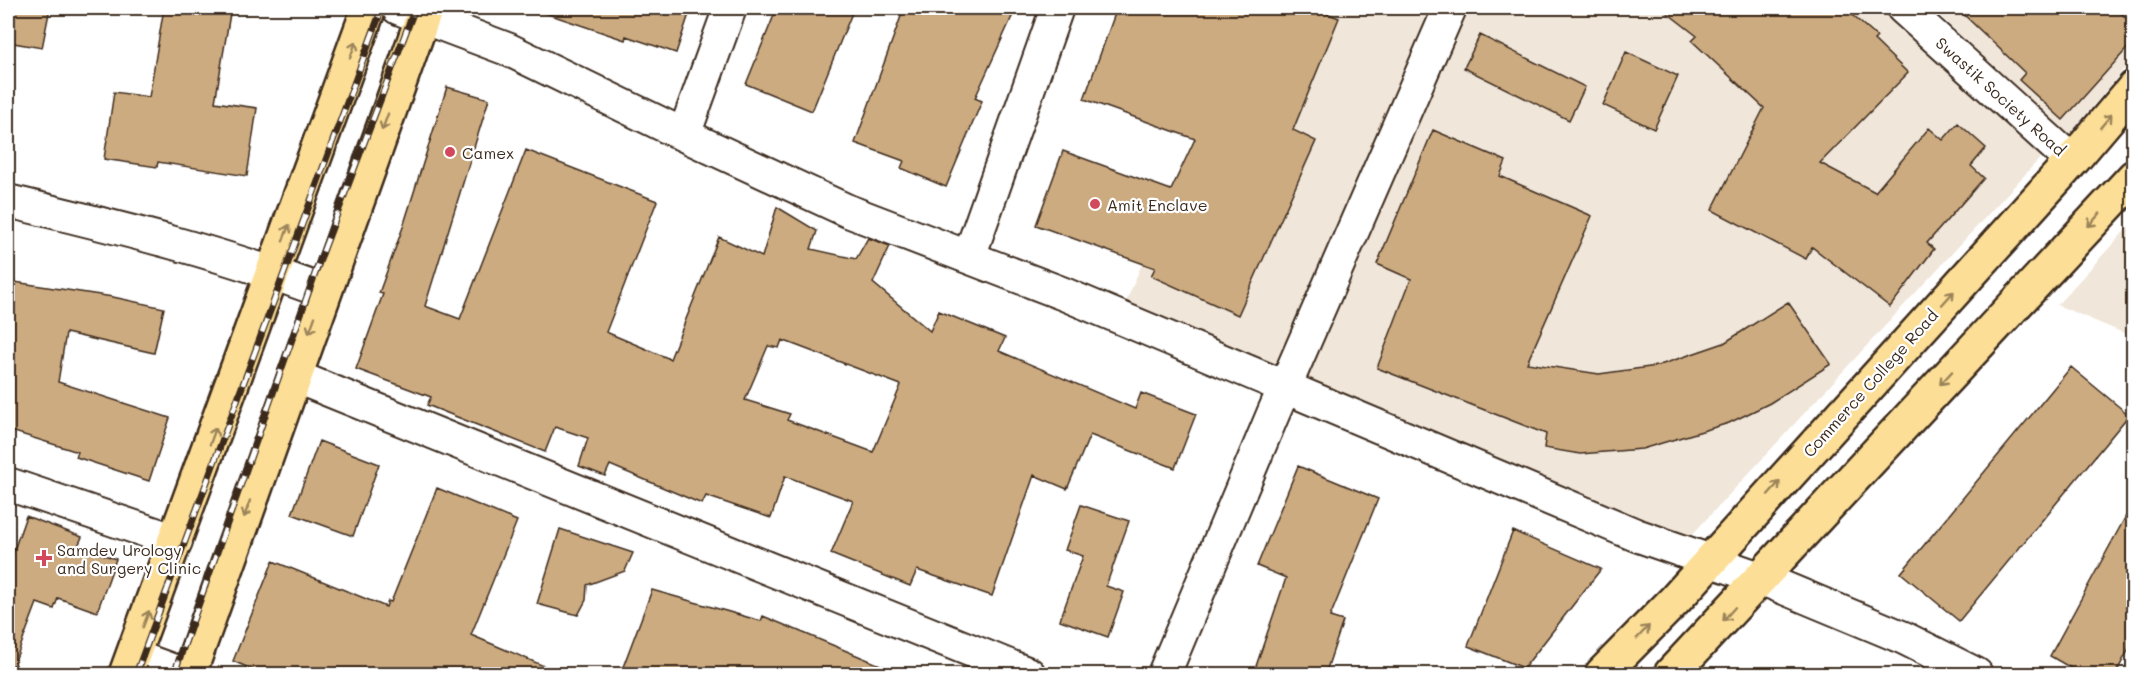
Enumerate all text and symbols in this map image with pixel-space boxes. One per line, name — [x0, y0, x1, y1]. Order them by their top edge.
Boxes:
street label: Swastik Society Road — [1932, 32, 2070, 160]
one-way arrow — [348, 41, 359, 60]
one-way arrow — [379, 112, 390, 131]
one-way arrow — [2099, 113, 2112, 129]
place label: Camex — [462, 142, 514, 163]
marker: Camex — [443, 145, 457, 159]
place label: Amit Enclave — [1107, 194, 1208, 215]
marker: Amit Enclave — [1088, 197, 1102, 211]
one-way arrow — [2086, 212, 2101, 227]
one-way arrow — [281, 224, 292, 243]
one-way arrow — [1941, 290, 1955, 305]
street label: Commerce College Road — [1798, 305, 1942, 461]
one-way arrow — [306, 315, 317, 334]
one-way arrow — [1939, 370, 1954, 385]
one-way arrow — [208, 427, 219, 446]
one-way arrow — [1767, 481, 1781, 496]
one-way arrow — [240, 499, 251, 518]
place label: Samdev Urology and Surgery Clinic — [57, 539, 201, 578]
marker: Samdev Urology and Surgery Clinic — [35, 549, 53, 567]
one-way arrow — [1722, 606, 1736, 621]
one-way arrow — [141, 611, 152, 629]
one-way arrow — [1636, 625, 1650, 640]

